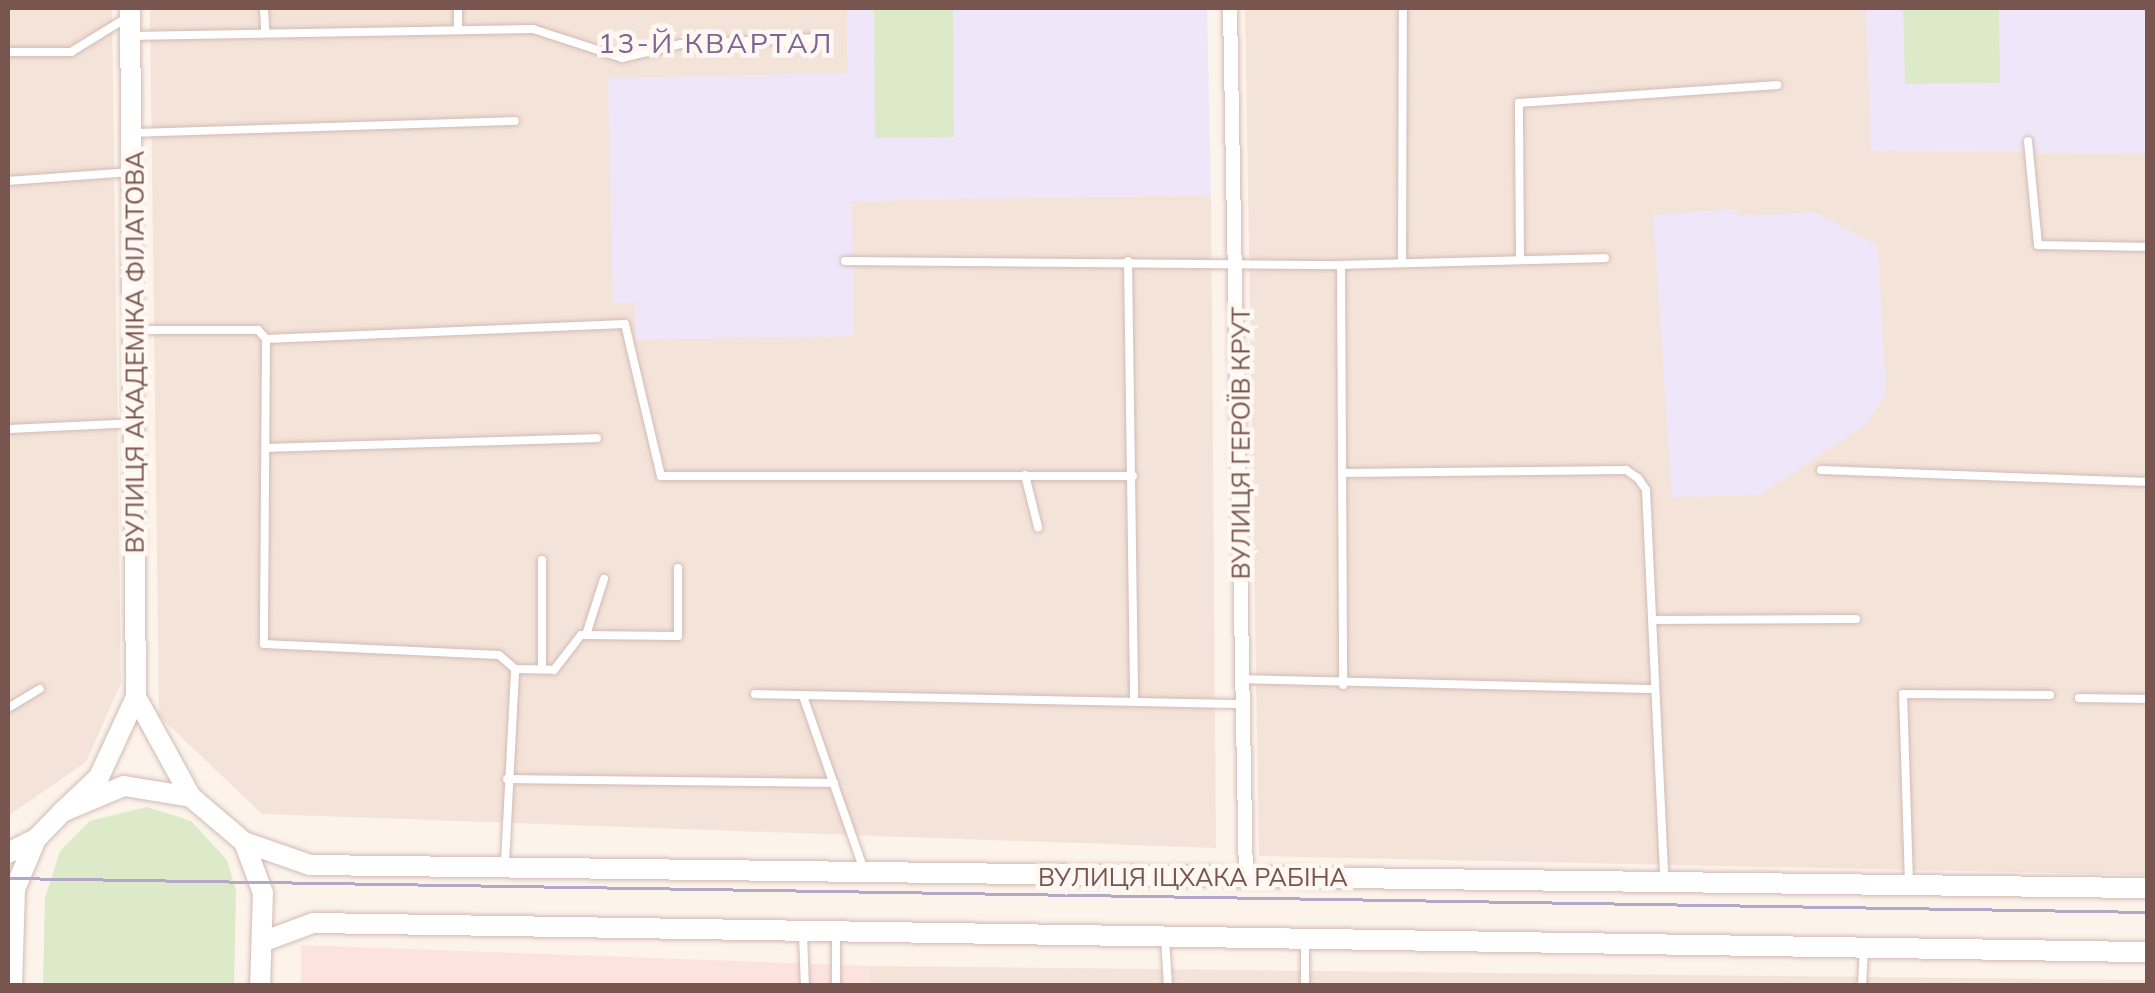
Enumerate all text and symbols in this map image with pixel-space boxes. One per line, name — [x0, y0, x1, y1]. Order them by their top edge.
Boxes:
district label: 13-Й КВАРТАЛ — [598, 26, 834, 60]
street label: ВУЛИЦЯ АКАДЕМІКА ФІЛАТОВА — [120, 151, 150, 553]
street label: ВУЛИЦЯ ГЕРОЇВ КРУТ — [1226, 307, 1256, 579]
street label: ВУЛИЦЯ ІЦХАКА РАБІНА — [1038, 862, 1348, 892]

